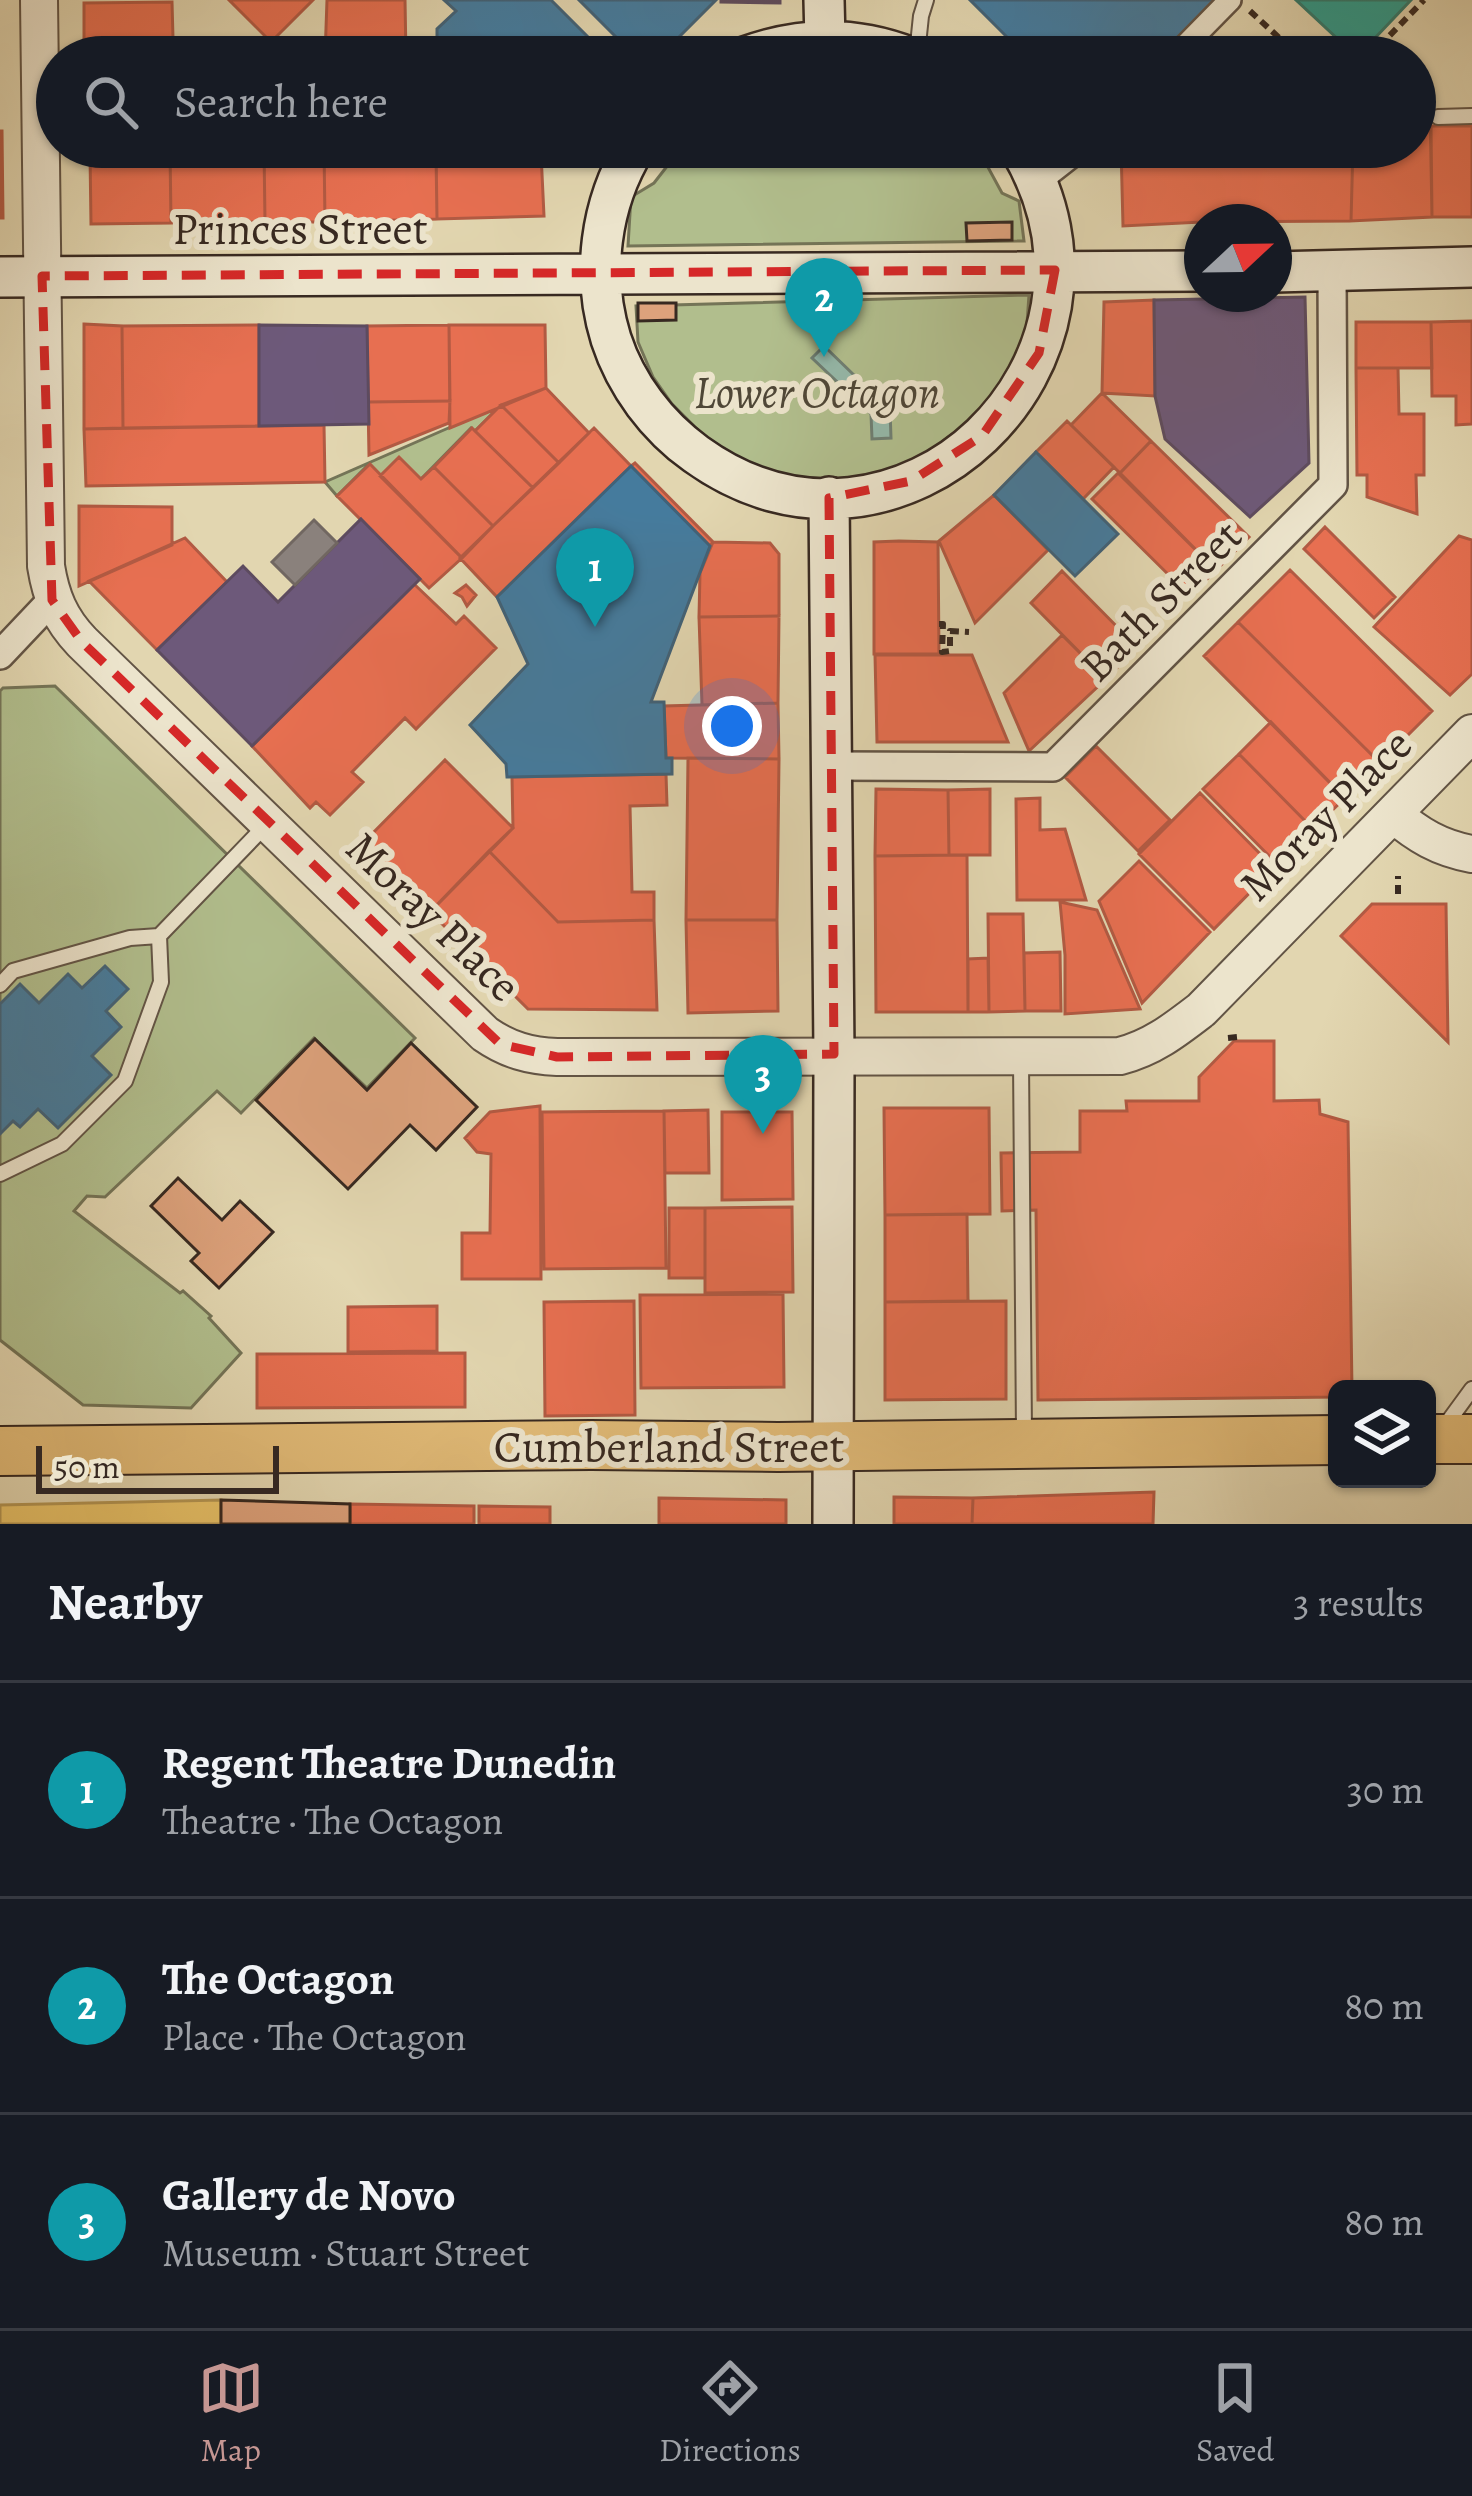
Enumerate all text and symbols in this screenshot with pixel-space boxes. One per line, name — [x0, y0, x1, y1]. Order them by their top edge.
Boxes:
search box — [36, 36, 1436, 168]
icon: search — [78, 69, 144, 135]
text: Search here — [174, 71, 388, 133]
street label: Princes Street — [172, 198, 428, 260]
north arrow — [1184, 204, 1292, 312]
pin: 2 — [785, 258, 863, 357]
park label: Lower Octagon — [694, 361, 940, 423]
street label: Bath Street — [1066, 506, 1256, 696]
pin: 1 — [556, 528, 634, 627]
your location — [702, 696, 762, 756]
street label: Moray Place — [1226, 715, 1426, 915]
street label: Moray Place — [332, 818, 534, 1016]
pin: 3 — [724, 1035, 802, 1134]
map controls — [1328, 1380, 1436, 1488]
button: layers — [1328, 1380, 1436, 1488]
street label: Cumberland Street — [494, 1416, 844, 1478]
scale bar — [36, 1440, 279, 1493]
text: 50 m — [54, 1444, 120, 1489]
text: Nearby — [48, 1567, 202, 1637]
text: 3 results — [1293, 1576, 1424, 1629]
text: Regent Theatre Dunedin — [162, 1732, 616, 1794]
text: 1 — [80, 1763, 94, 1816]
text: 30 m — [1347, 1763, 1424, 1816]
text: Theatre · The Octagon — [162, 1794, 503, 1847]
text: The Octagon — [162, 1948, 394, 2010]
text: 2 — [78, 1979, 96, 2032]
text: 80 m — [1344, 1979, 1424, 2032]
text: Place · The Octagon — [162, 2010, 466, 2063]
text: Gallery de Novo — [162, 2164, 456, 2226]
text: 3 — [79, 2195, 95, 2248]
text: 80 m — [1344, 2195, 1424, 2248]
text: Museum · Stuart Street — [162, 2226, 529, 2279]
tab: Map — [198, 2355, 264, 2472]
tab: Directions — [659, 2355, 801, 2472]
tab: Saved — [1196, 2355, 1274, 2472]

